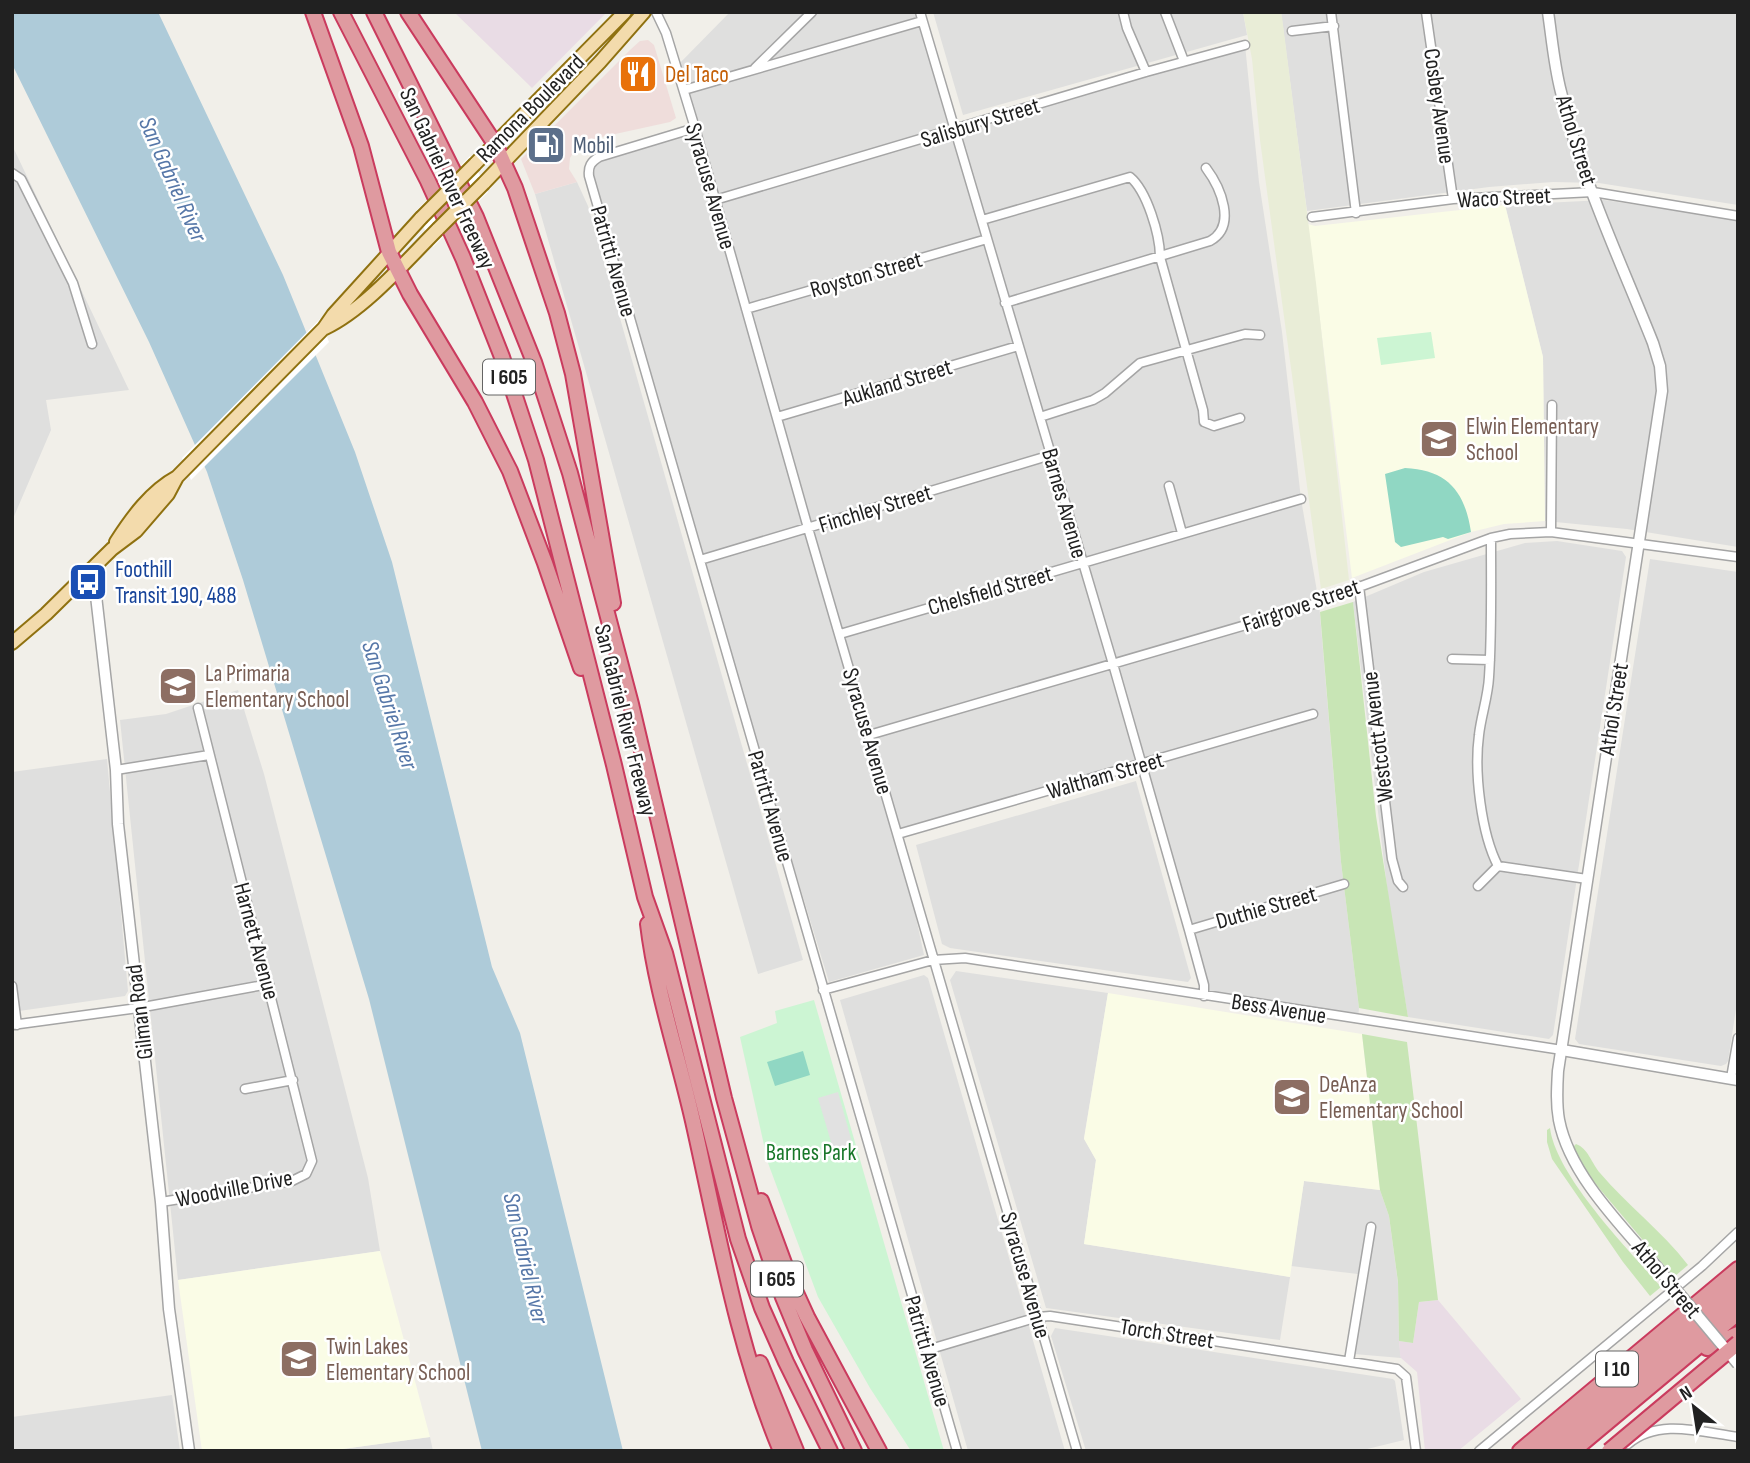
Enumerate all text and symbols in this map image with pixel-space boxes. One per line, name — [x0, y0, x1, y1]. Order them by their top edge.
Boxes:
street label: Cosbey Avenue — [1417, 47, 1461, 166]
street label: Ramona Boulevard — [471, 49, 591, 169]
restaurant icon: Del Taco — [617, 53, 659, 95]
place label: Del Taco — [665, 61, 729, 89]
street label: San Gabriel River Freeway — [393, 83, 501, 274]
street label: Athol Street — [1549, 91, 1603, 189]
street label: Salisbury Street — [917, 92, 1043, 154]
water label: San Gabriel River — [132, 112, 213, 247]
street label: Syracuse Avenue — [679, 120, 741, 253]
fuel station icon: Mobil — [525, 124, 567, 166]
place label: Mobil — [573, 132, 614, 160]
street label: Waco Street — [1456, 182, 1552, 214]
street label: Patritti Avenue — [584, 202, 642, 320]
street label: Royston Street — [807, 246, 926, 304]
street label: Aukland Street — [838, 353, 955, 413]
road number: I 605 — [483, 360, 535, 394]
place label: Elwin Elementary School — [1466, 413, 1599, 467]
school or university icon: Elwin Elementary School — [1418, 418, 1460, 460]
street label: Barnes Avenue — [1035, 445, 1093, 561]
street label: Finchley Street — [815, 479, 935, 539]
place label: Foothill Transit 190, 488 — [115, 556, 237, 610]
street label: Chelsfield Street — [925, 560, 1056, 622]
bus stop icon: Foothill Transit 190, 488 — [67, 561, 109, 603]
street label: Fairgrove Street — [1239, 573, 1364, 639]
street label: San Gabriel River Freeway — [588, 621, 662, 819]
water label: San Gabriel River — [355, 637, 424, 774]
place label: La Primaria Elementary School — [205, 660, 349, 714]
street label: Athol Street — [1593, 661, 1635, 758]
school or university icon: La Primaria Elementary School — [157, 665, 199, 707]
street label: Syracuse Avenue — [836, 665, 898, 798]
street label: Westcott Avenue — [1356, 670, 1400, 804]
street label: Waltham Street — [1044, 746, 1167, 806]
street label: Patritti Avenue — [741, 747, 799, 865]
street label: Harnett Avenue — [227, 880, 285, 1003]
street label: Duthie Street — [1213, 880, 1320, 936]
street label: Gilman Road — [120, 963, 160, 1061]
street label: Bess Avenue — [1229, 988, 1328, 1030]
place label: DeAnza Elementary School — [1319, 1071, 1463, 1125]
school or university icon: DeAnza Elementary School — [1271, 1076, 1313, 1118]
park label: Barnes Park — [766, 1139, 856, 1167]
street label: Woodville Drive — [174, 1164, 295, 1214]
water label: San Gabriel River — [496, 1190, 555, 1328]
street label: Syracuse Avenue — [994, 1209, 1056, 1342]
street label: Athol Street — [1625, 1234, 1707, 1324]
road number: I 605 — [751, 1262, 803, 1296]
street label: Patritti Avenue — [898, 1292, 956, 1410]
street label: Torch Street — [1118, 1313, 1216, 1355]
place label: Twin Lakes Elementary School — [326, 1333, 470, 1387]
school or university icon: Twin Lakes Elementary School — [278, 1338, 320, 1380]
road number: I 10 — [1596, 1352, 1638, 1386]
north arrow — [1659, 1372, 1729, 1442]
text: N — [1676, 1381, 1696, 1406]

